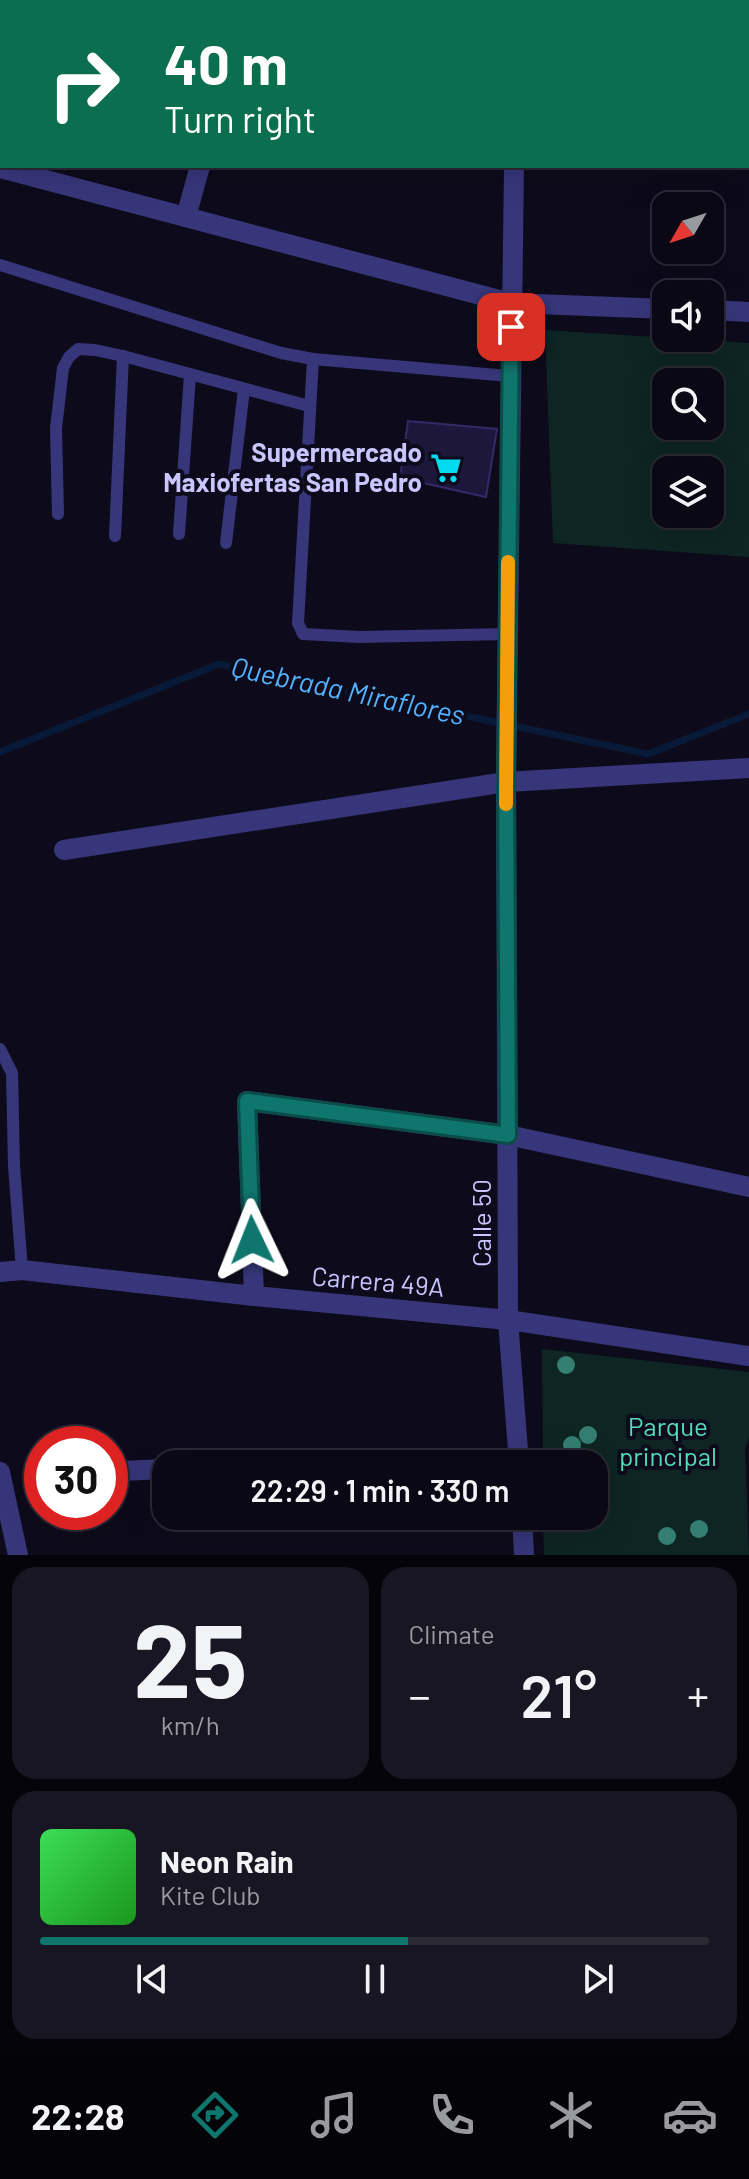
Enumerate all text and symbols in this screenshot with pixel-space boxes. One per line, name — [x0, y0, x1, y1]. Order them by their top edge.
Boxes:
text: 40 m — [164, 29, 288, 96]
icon: right — [32, 32, 136, 136]
text: Turn right — [164, 97, 316, 140]
north arrow — [652, 192, 724, 264]
map controls — [652, 192, 724, 528]
button: sound — [652, 280, 724, 352]
pin — [477, 293, 545, 361]
icon: arrive — [489, 305, 533, 349]
button: search — [652, 368, 724, 440]
place label: Supermercado Maxiofertas San Pedro — [163, 436, 422, 497]
supermarket icon: Supermercado Maxiofertas San Pedro — [429, 451, 463, 485]
button: layers — [652, 456, 724, 528]
water label: Quebrada Miraflores — [229, 649, 468, 731]
street label: Calle 50 — [465, 1179, 496, 1267]
position arrow — [210, 1198, 294, 1282]
street label: Carrera 49A — [310, 1259, 446, 1302]
park label: Parque principal — [619, 1410, 717, 1471]
speed limit sign: 30 — [24, 1426, 128, 1530]
text: 22:29 · 1 min · 330 m — [251, 1472, 509, 1508]
text: 25 — [133, 1594, 247, 1719]
text: Climate — [409, 1618, 495, 1649]
text: 21° — [521, 1658, 597, 1730]
text: − — [409, 1668, 431, 1721]
text: + — [687, 1668, 709, 1721]
text: km/h — [161, 1709, 220, 1740]
text: Neon Rain — [160, 1843, 294, 1879]
text: Kite Club — [160, 1879, 261, 1910]
icon: previous — [130, 1957, 174, 2001]
icon: pause — [353, 1957, 397, 2001]
icon: next — [576, 1957, 620, 2001]
icon: directions — [187, 2087, 243, 2143]
icon: music — [306, 2087, 362, 2143]
icon: phone — [424, 2087, 480, 2143]
icon: climate — [543, 2087, 599, 2143]
icon: car — [662, 2087, 718, 2143]
text: 22:28 — [31, 2094, 124, 2137]

